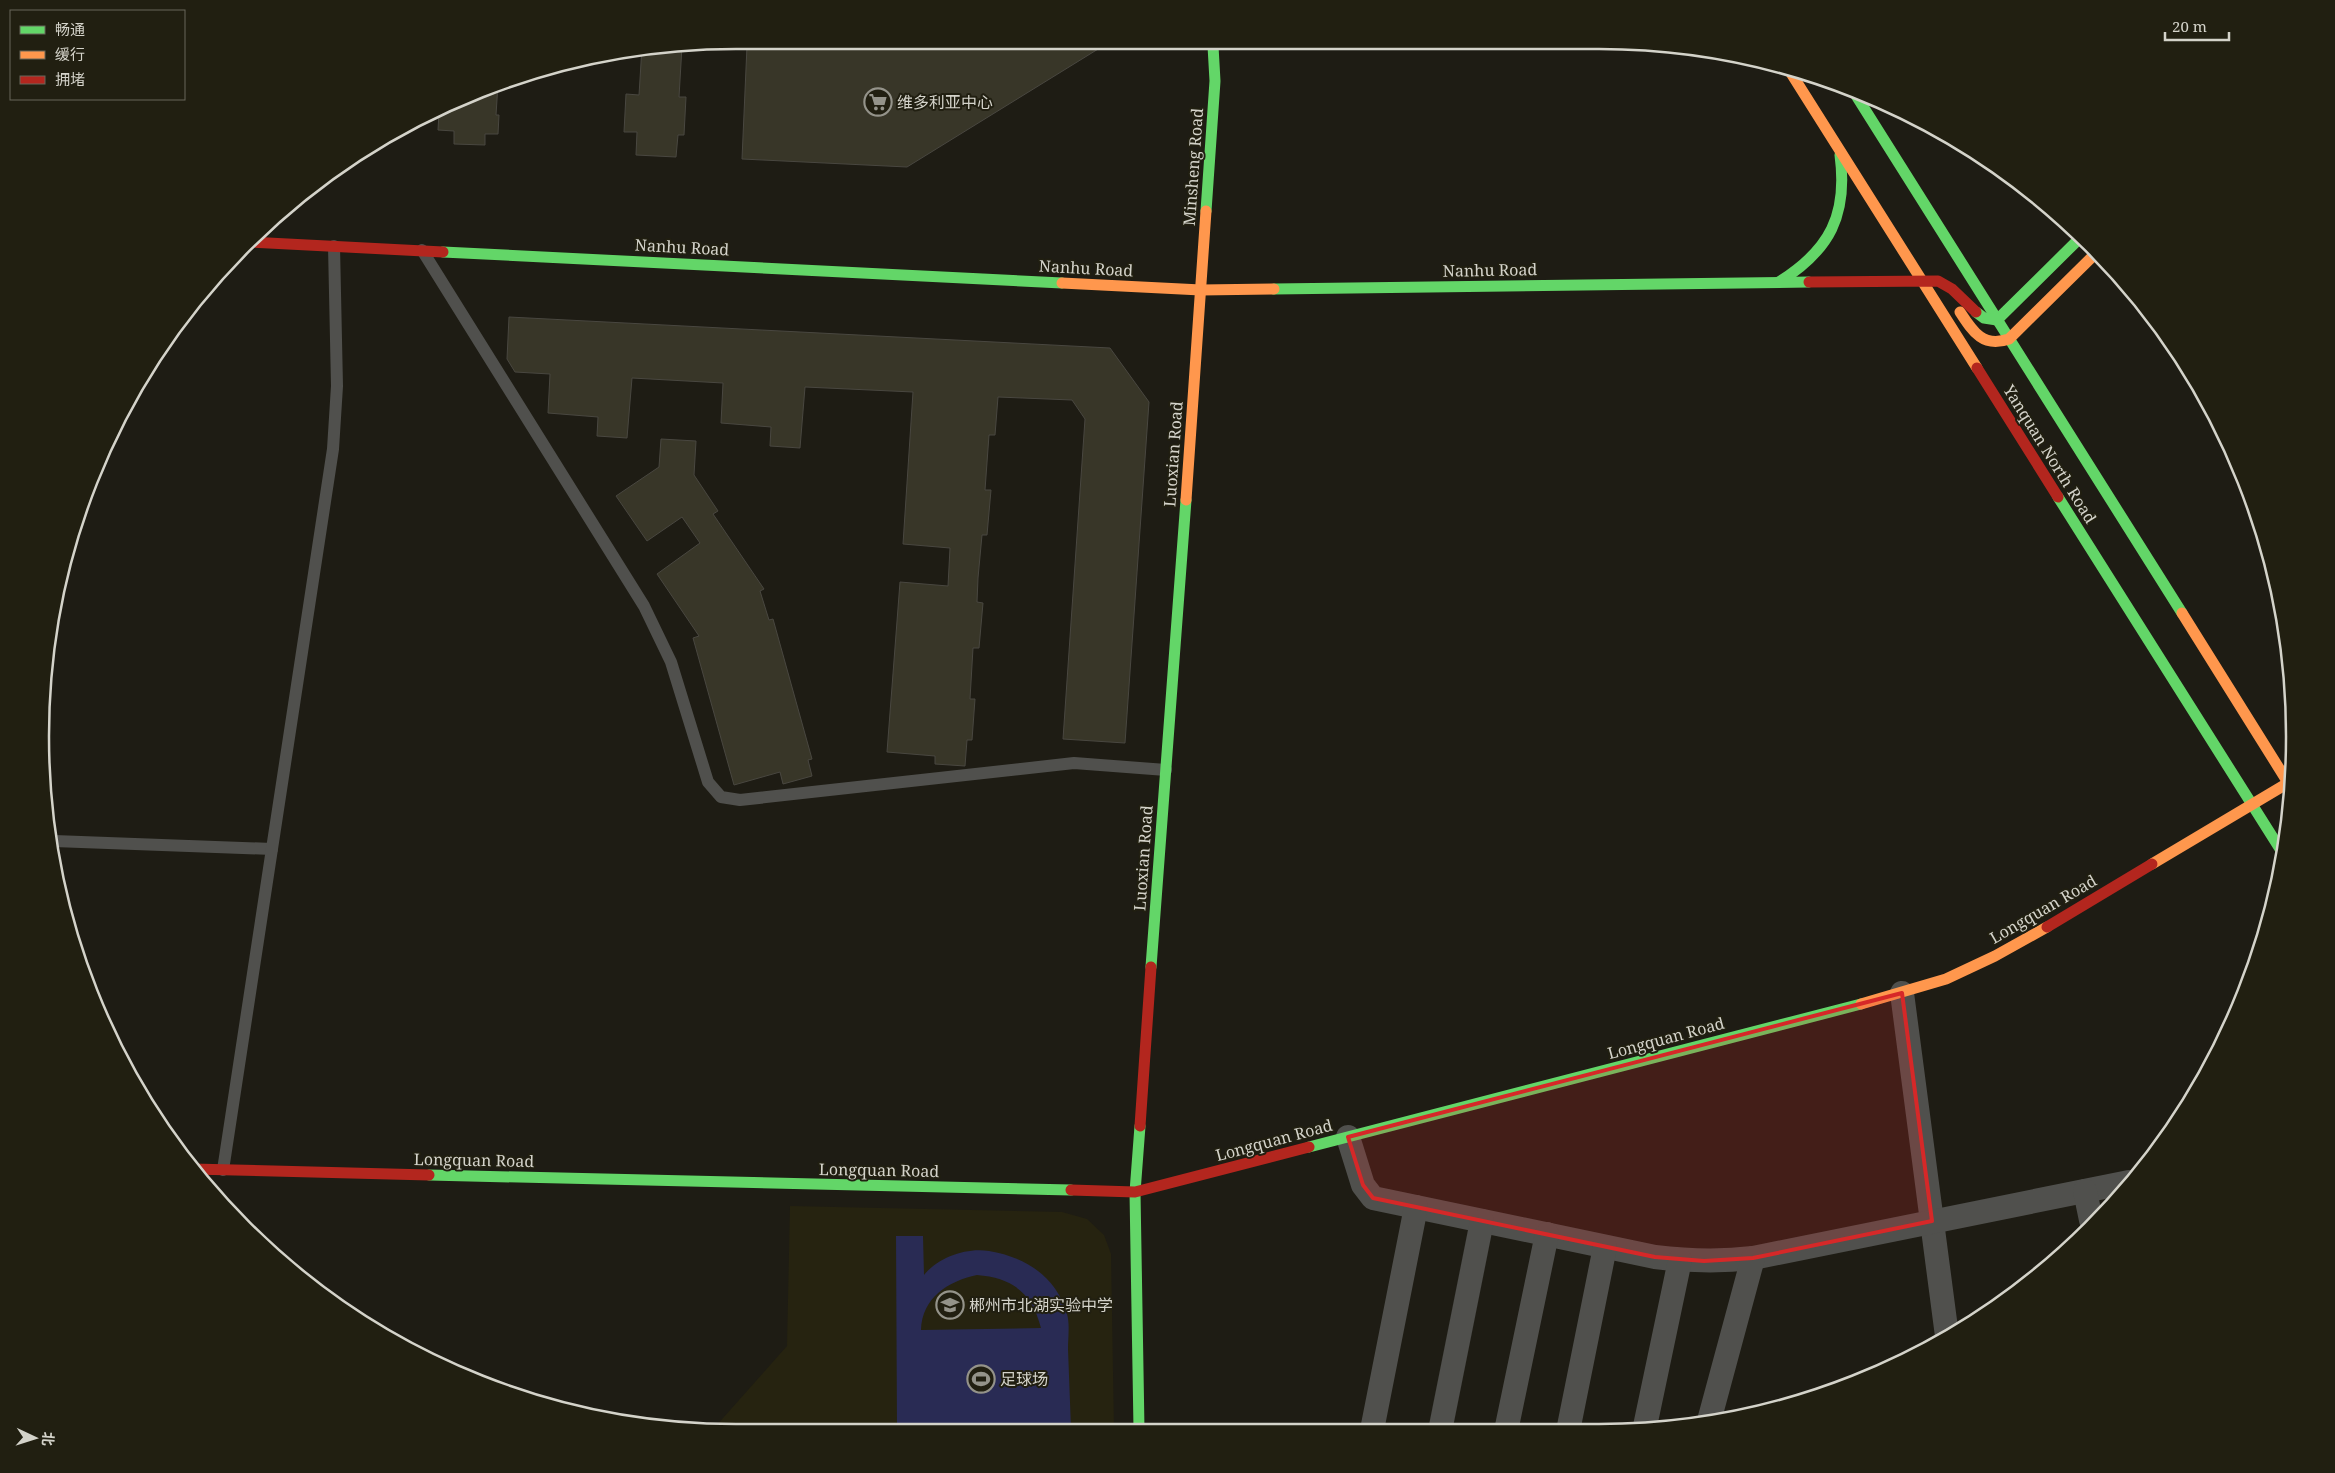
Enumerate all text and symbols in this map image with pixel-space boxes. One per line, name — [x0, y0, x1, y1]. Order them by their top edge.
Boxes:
legend — [10, 10, 185, 100]
scale bar — [2165, 10, 2229, 42]
text: 20 m — [2172, 16, 2207, 36]
text: 畅通 — [55, 19, 85, 39]
text: 缓行 — [55, 44, 85, 64]
text: 拥堵 — [55, 69, 85, 89]
supermarket icon: 维多利亚中心 — [863, 87, 893, 117]
place label: 维多利亚中心 — [897, 91, 993, 113]
street label: Minsheng Road — [1178, 107, 1208, 227]
street label: Nanhu Road — [634, 234, 730, 260]
street label: Nanhu Road — [1038, 255, 1134, 281]
street label: Nanhu Road — [1443, 258, 1538, 282]
street label: Yanquan North Road — [1998, 380, 2102, 528]
street label: Luoxian Road — [1158, 400, 1188, 508]
street label: Luoxian Road — [1128, 804, 1158, 912]
street label: Longquan Road — [1985, 869, 2101, 949]
street label: Longquan Road — [1605, 1012, 1727, 1064]
street label: Longquan Road — [1213, 1114, 1335, 1166]
street label: Longquan Road — [414, 1148, 534, 1172]
street label: Longquan Road — [819, 1158, 939, 1182]
school or university icon: 郴州市北湖实验中学 — [935, 1290, 965, 1320]
place label: 郴州市北湖实验中学 — [969, 1294, 1113, 1316]
sports icon: 足球场 — [966, 1364, 996, 1394]
place label: 足球场 — [1000, 1368, 1048, 1390]
north arrow — [10, 1413, 60, 1463]
text: 北 — [39, 1431, 58, 1447]

